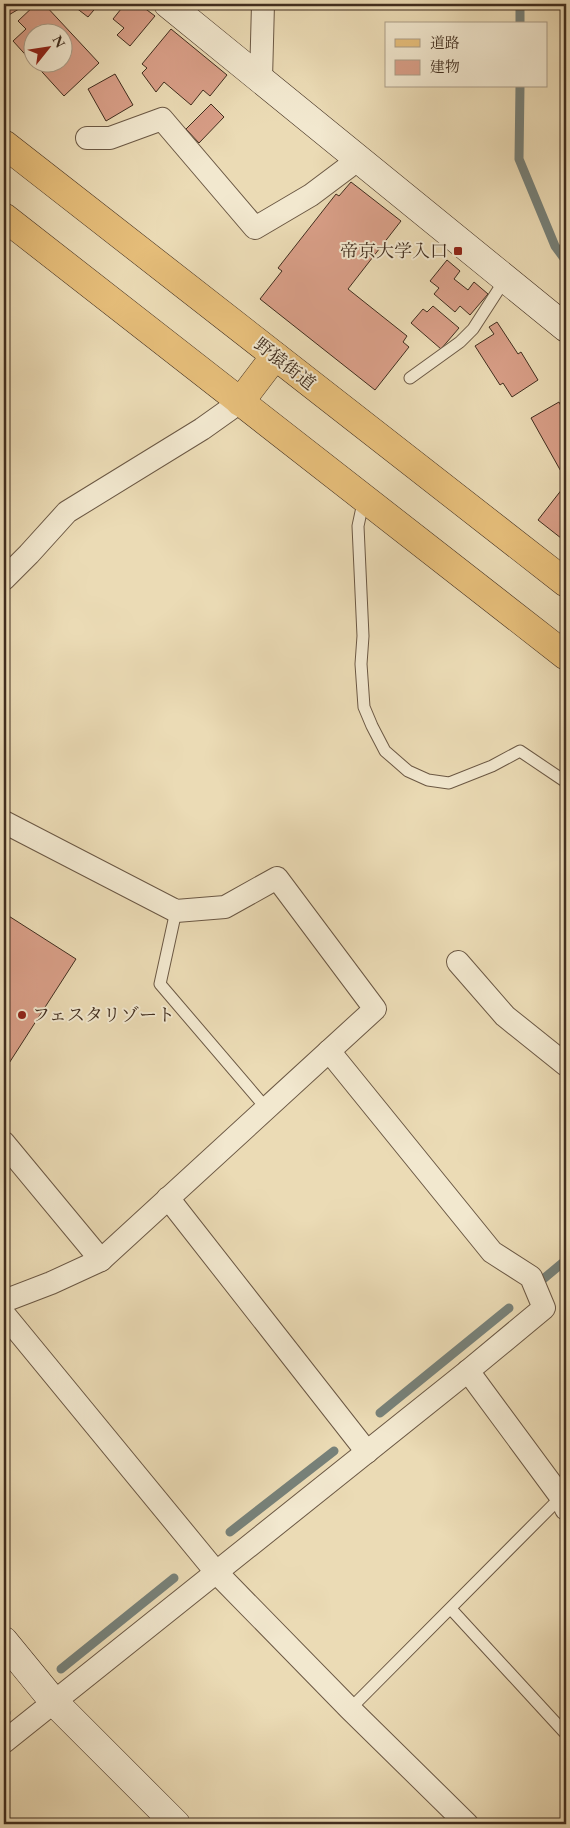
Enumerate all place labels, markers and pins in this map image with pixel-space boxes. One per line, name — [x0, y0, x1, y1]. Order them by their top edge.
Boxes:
place label: 帝京大学入口 — [340, 239, 448, 262]
marker: 帝京大学入口 — [452, 245, 464, 257]
place label: フェスタリゾート — [32, 1003, 175, 1026]
marker: フェスタリゾート — [16, 1009, 28, 1021]

